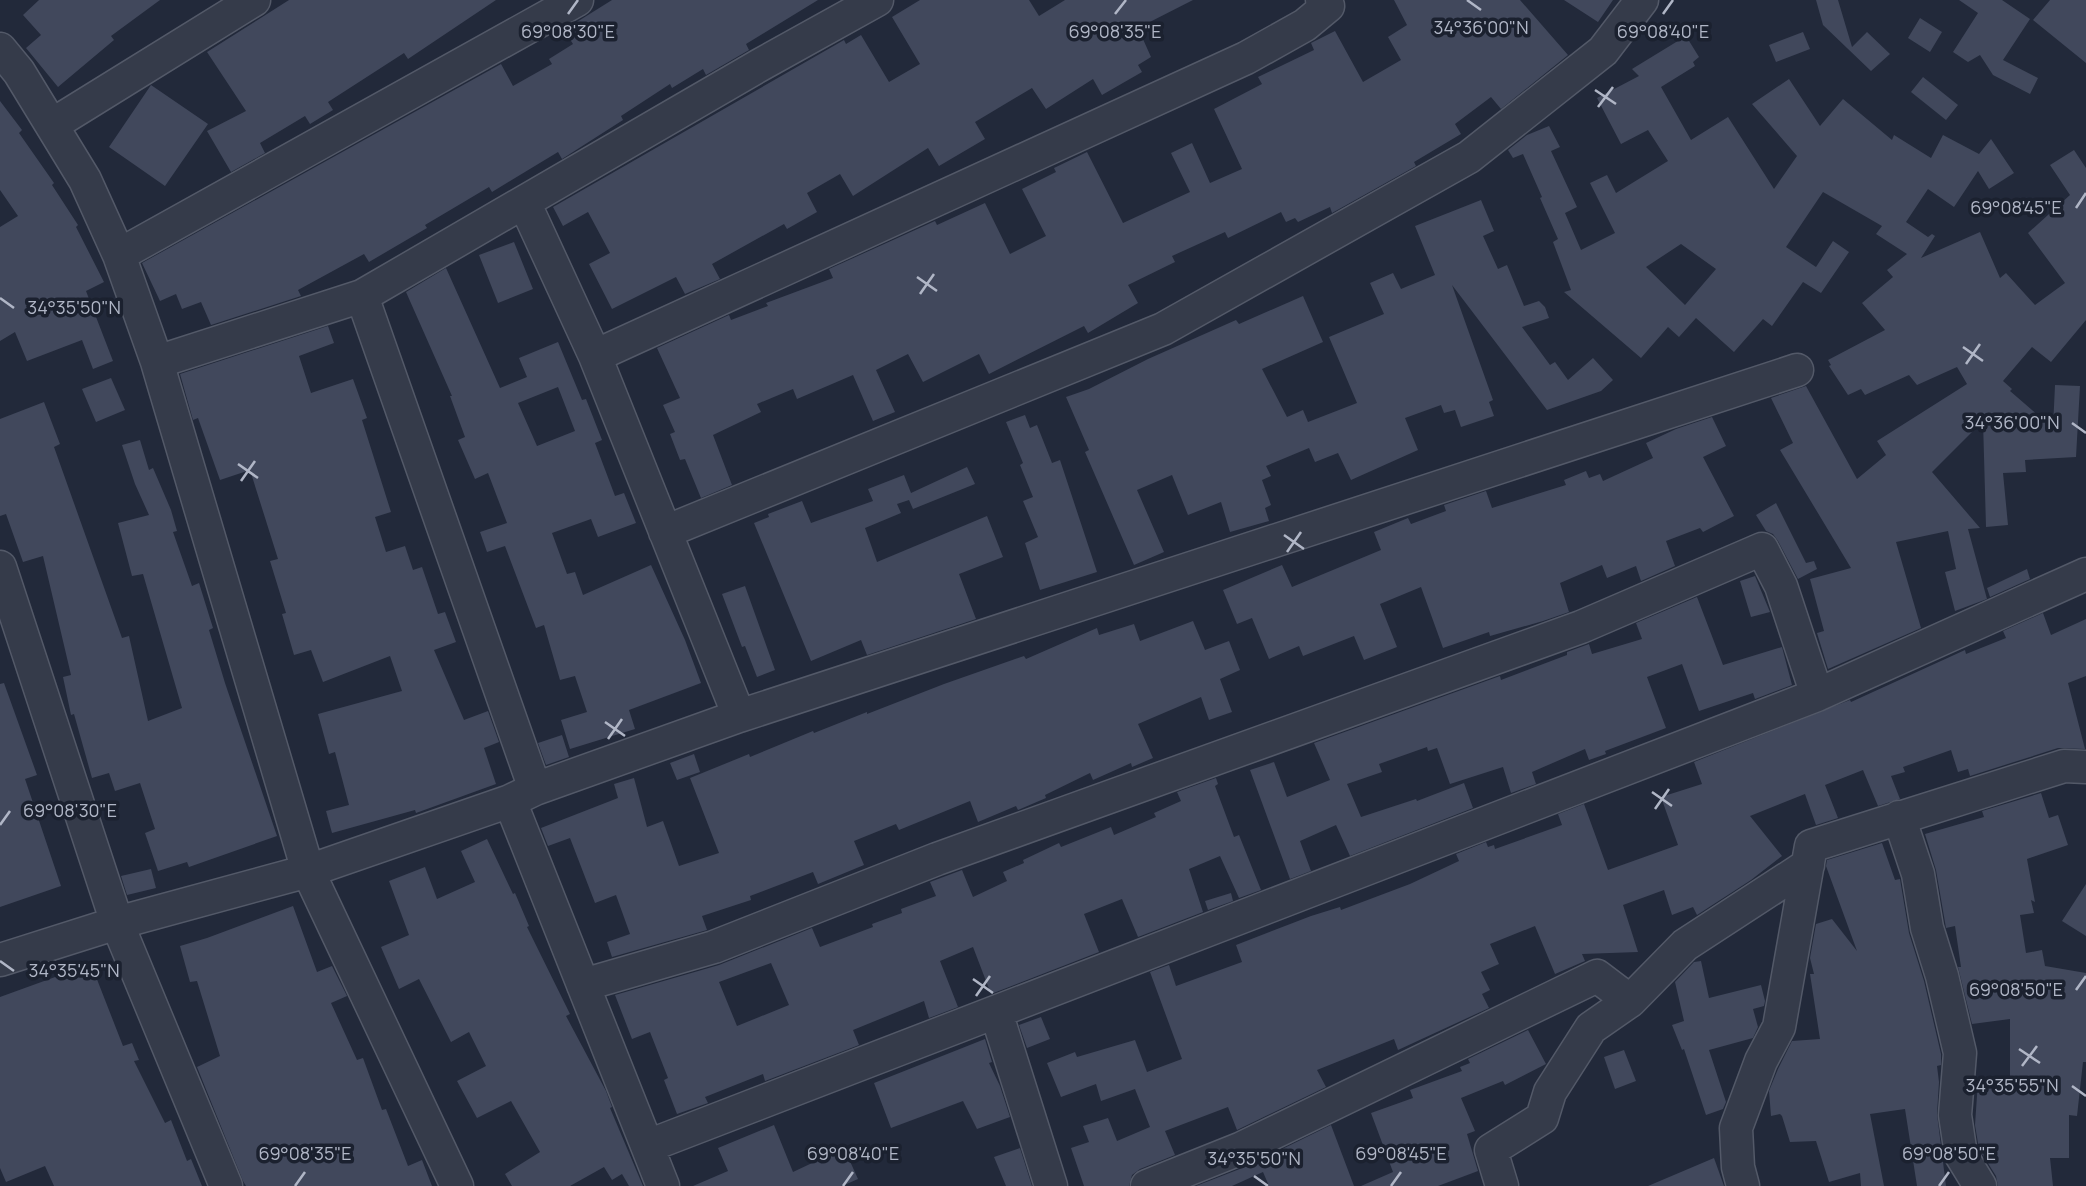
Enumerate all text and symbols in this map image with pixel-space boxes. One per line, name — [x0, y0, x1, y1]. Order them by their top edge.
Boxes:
text: 34°36'00"N — [1434, 15, 1528, 39]
text: 69°08'30"E — [521, 19, 615, 43]
text: 69°08'35"E — [1068, 19, 1162, 43]
text: 69°08'40"E — [1617, 19, 1709, 43]
text: 69°08'45"E — [1970, 195, 2062, 219]
text: 34°35'50"N — [27, 295, 121, 319]
text: 34°36'00"N — [1965, 410, 2059, 434]
text: 69°08'30"E — [23, 798, 117, 822]
text: 34°35'45"N — [28, 958, 120, 982]
text: 69°08'50"E — [1969, 977, 2063, 1001]
text: 34°35'55"N — [1965, 1073, 2059, 1097]
text: 69°08'35"E — [258, 1141, 352, 1165]
text: 69°08'40"E — [807, 1141, 899, 1165]
text: 69°08'45"E — [1355, 1141, 1447, 1165]
text: 69°08'50"E — [1902, 1141, 1996, 1165]
text: 34°35'50"N — [1207, 1146, 1301, 1170]

